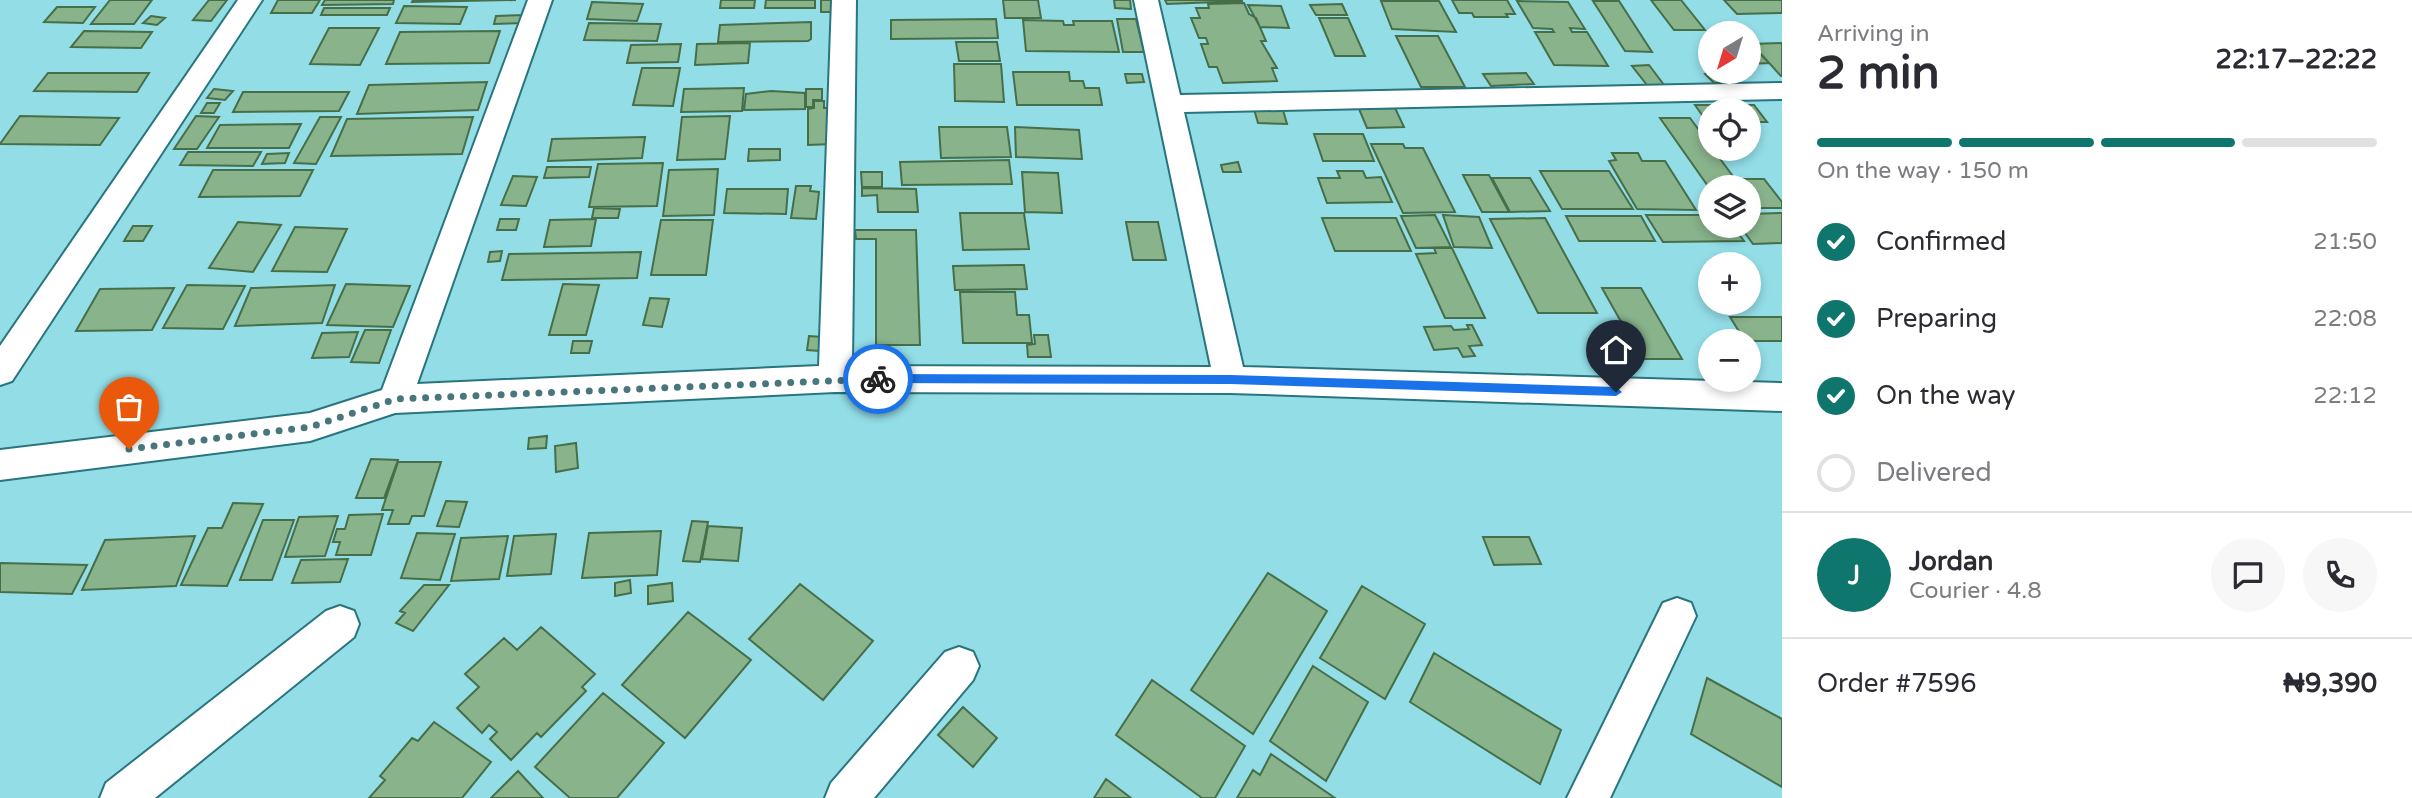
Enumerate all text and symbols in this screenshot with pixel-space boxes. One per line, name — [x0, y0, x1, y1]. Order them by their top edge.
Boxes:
text: Arriving in — [1817, 20, 1930, 48]
north arrow — [1698, 21, 1760, 84]
map controls — [1698, 21, 1761, 392]
text: 22:17–22:22 — [2216, 44, 2377, 75]
text: 2 min — [1817, 46, 1940, 101]
button: locate — [1698, 98, 1761, 161]
text: On the way · 150 m — [1817, 157, 2029, 185]
button: layers — [1698, 175, 1761, 238]
icon: check — [1817, 223, 1855, 261]
text: Confirmed — [1876, 226, 2006, 257]
text: 21:50 — [2313, 228, 2377, 256]
button: + — [1698, 252, 1761, 315]
icon: check — [1817, 300, 1855, 338]
text: Preparing — [1876, 303, 1997, 334]
text: 22:08 — [2313, 305, 2377, 333]
pin — [1586, 320, 1646, 392]
button: − — [1698, 329, 1761, 392]
icon: home — [1597, 331, 1635, 369]
courier — [843, 344, 913, 414]
icon: bike — [859, 360, 897, 398]
pin — [99, 377, 159, 449]
icon: check — [1817, 377, 1855, 415]
text: On the way — [1876, 380, 2016, 411]
text: 22:12 — [2313, 382, 2377, 410]
icon: bag — [110, 388, 148, 426]
text: Delivered — [1876, 457, 1992, 488]
button: chat — [2211, 538, 2285, 612]
button: phone — [2303, 538, 2377, 612]
text: Jordan — [1909, 546, 1993, 577]
text: J — [1848, 560, 1860, 591]
text: Courier · 4.8 — [1909, 577, 2042, 605]
text: Order #7596 — [1817, 668, 1977, 699]
text: ₦9,390 — [2283, 668, 2377, 699]

